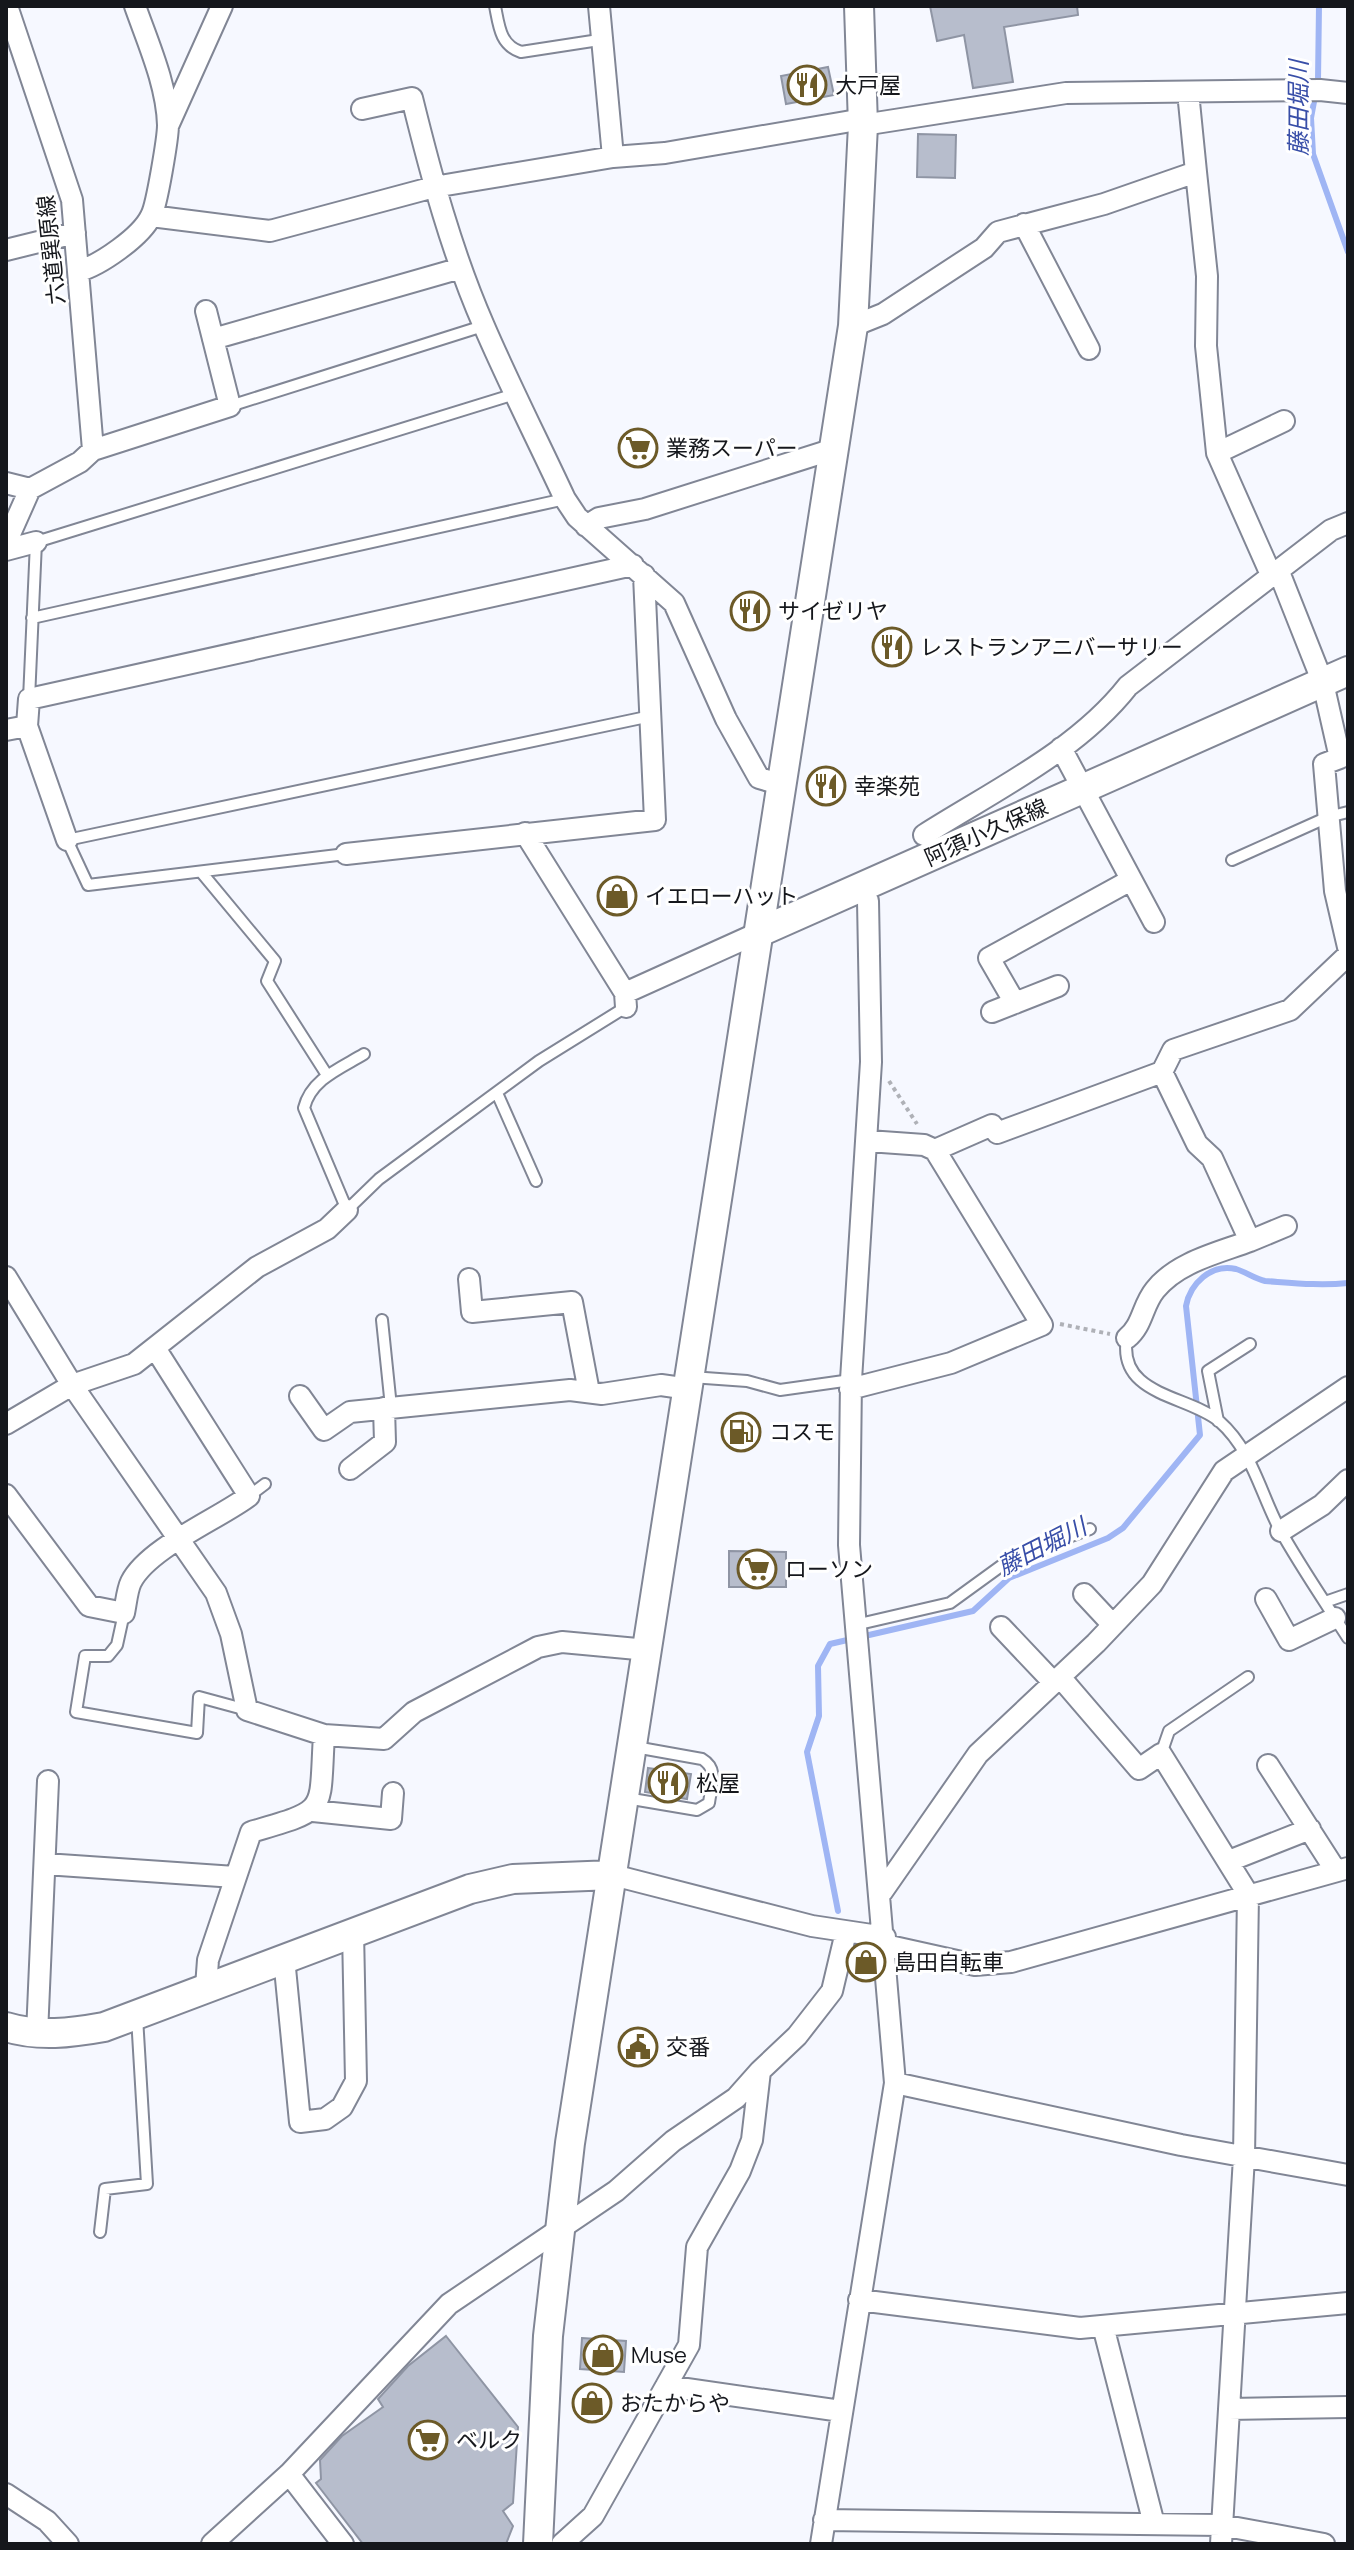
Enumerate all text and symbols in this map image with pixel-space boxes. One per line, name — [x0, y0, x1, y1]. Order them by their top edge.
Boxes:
water label: 藤田堀川 — [1281, 57, 1314, 156]
restaurant icon: 大戸屋 — [786, 64, 828, 106]
place label: 大戸屋 — [835, 70, 901, 100]
street label: 六道巽原線 — [30, 194, 72, 306]
supermarket icon: 業務スーパー — [617, 427, 659, 469]
place label: 業務スーパー — [666, 433, 798, 463]
restaurant icon: サイゼリヤ — [729, 590, 771, 632]
place label: サイゼリヤ — [778, 596, 888, 626]
restaurant icon: レストランアニバーサリー — [871, 626, 913, 668]
place label: レストランアニバーサリー — [920, 632, 1183, 662]
restaurant icon: 幸楽苑 — [805, 765, 847, 807]
place label: 幸楽苑 — [854, 771, 920, 801]
street label: 阿須小久保線 — [920, 791, 1052, 873]
shop icon: イエローハット — [596, 875, 638, 917]
place label: イエローハット — [645, 881, 798, 911]
fuel station icon: コスモ — [720, 1411, 762, 1453]
place label: コスモ — [769, 1417, 835, 1447]
water label: 藤田堀川 — [991, 1508, 1094, 1582]
supermarket icon: ローソン — [736, 1548, 778, 1590]
place label: ローソン — [785, 1554, 873, 1584]
restaurant icon: 松屋 — [647, 1762, 689, 1804]
place label: 松屋 — [696, 1768, 740, 1798]
shop icon: 島田自転車 — [845, 1941, 887, 1983]
place label: 島田自転車 — [894, 1947, 1004, 1977]
public building icon: 交番 — [617, 2026, 659, 2068]
place label: 交番 — [666, 2032, 710, 2062]
shop icon: Muse — [582, 2334, 624, 2376]
place label: Muse — [631, 2340, 687, 2370]
shop icon: おたからや — [571, 2382, 613, 2424]
place label: おたからや — [620, 2388, 730, 2418]
supermarket icon: ベルク — [407, 2419, 449, 2461]
place label: ベルク — [456, 2425, 522, 2455]

